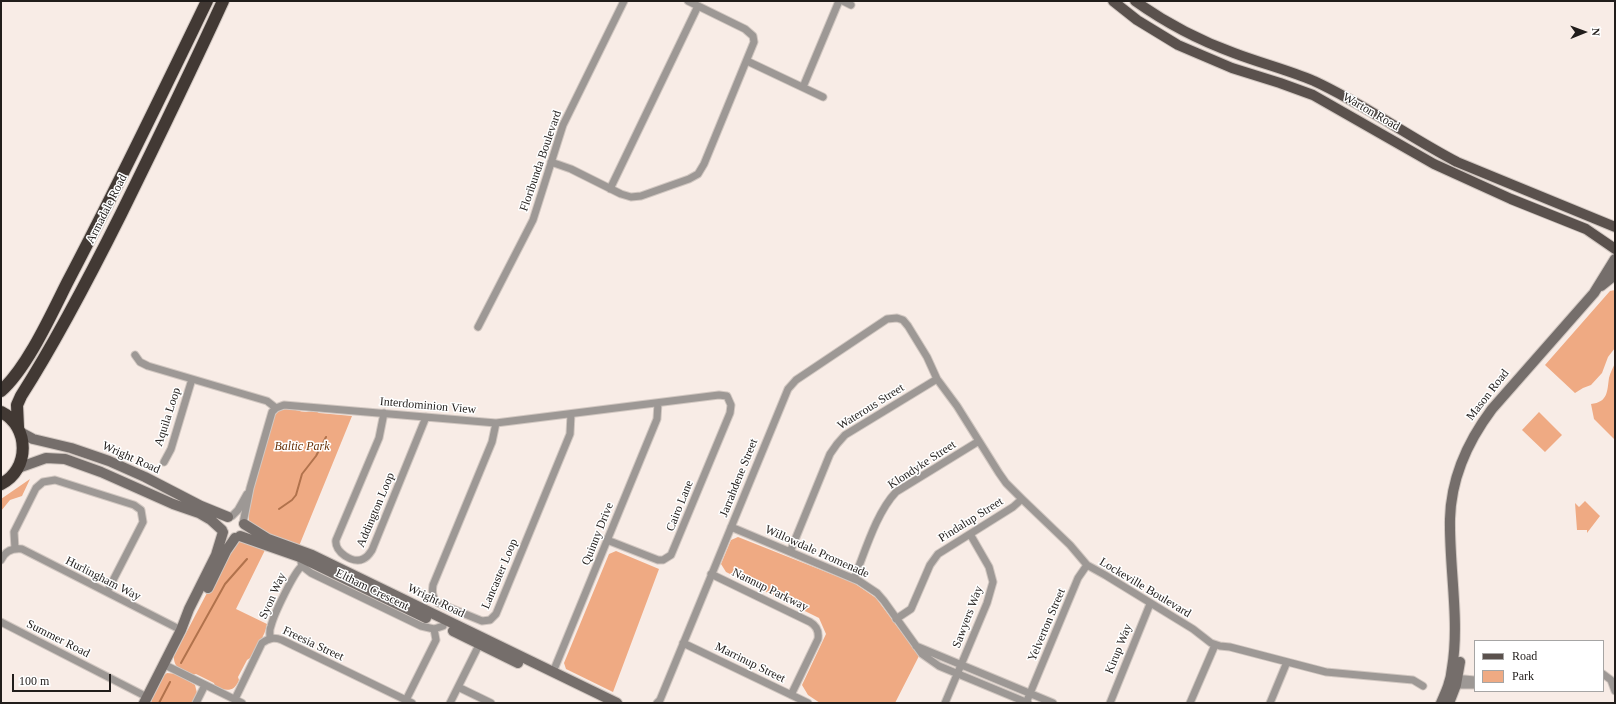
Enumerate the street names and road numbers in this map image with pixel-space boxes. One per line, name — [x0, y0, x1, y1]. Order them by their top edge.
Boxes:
street label: Warton Road — [1340, 90, 1402, 134]
street label: Floribunda Boulevard — [517, 109, 565, 213]
street label: Armadale Road — [83, 172, 131, 246]
street label: Mason Road — [1464, 367, 1512, 423]
street label: Waterous Street — [835, 381, 907, 433]
street label: Aquila Loop — [152, 386, 184, 448]
street label: Interdominion View — [379, 395, 477, 417]
street label: Jarrahdene Street — [717, 437, 761, 519]
street label: Klondyke Street — [885, 438, 959, 492]
street label: Wright Road — [100, 439, 162, 477]
street label: Addington Loop — [354, 471, 398, 549]
street label: Cairo Lane — [663, 478, 697, 534]
street label: Pindalup Street — [936, 494, 1006, 546]
street label: Quinny Drive — [579, 501, 617, 567]
street label: Willowdale Promenade — [763, 523, 871, 581]
street label: Lancaster Loop — [479, 537, 521, 611]
street label: Hurlingham Way — [63, 554, 143, 604]
street label: Lockeville Boulevard — [1097, 555, 1193, 621]
street label: Nannup Parkway — [730, 565, 810, 615]
street label: Eltham Crescent — [333, 566, 411, 614]
street label: Syon Way — [256, 571, 290, 621]
street label: Wright Road — [405, 581, 467, 621]
street label: Sawyers Way — [950, 584, 986, 650]
street label: Yelverton Street — [1025, 586, 1069, 664]
street label: Summer Road — [24, 617, 92, 661]
street label: Kirup Way — [1102, 622, 1136, 676]
street label: Freesia Street — [280, 624, 346, 664]
street label: Marrinup Street — [713, 640, 787, 686]

